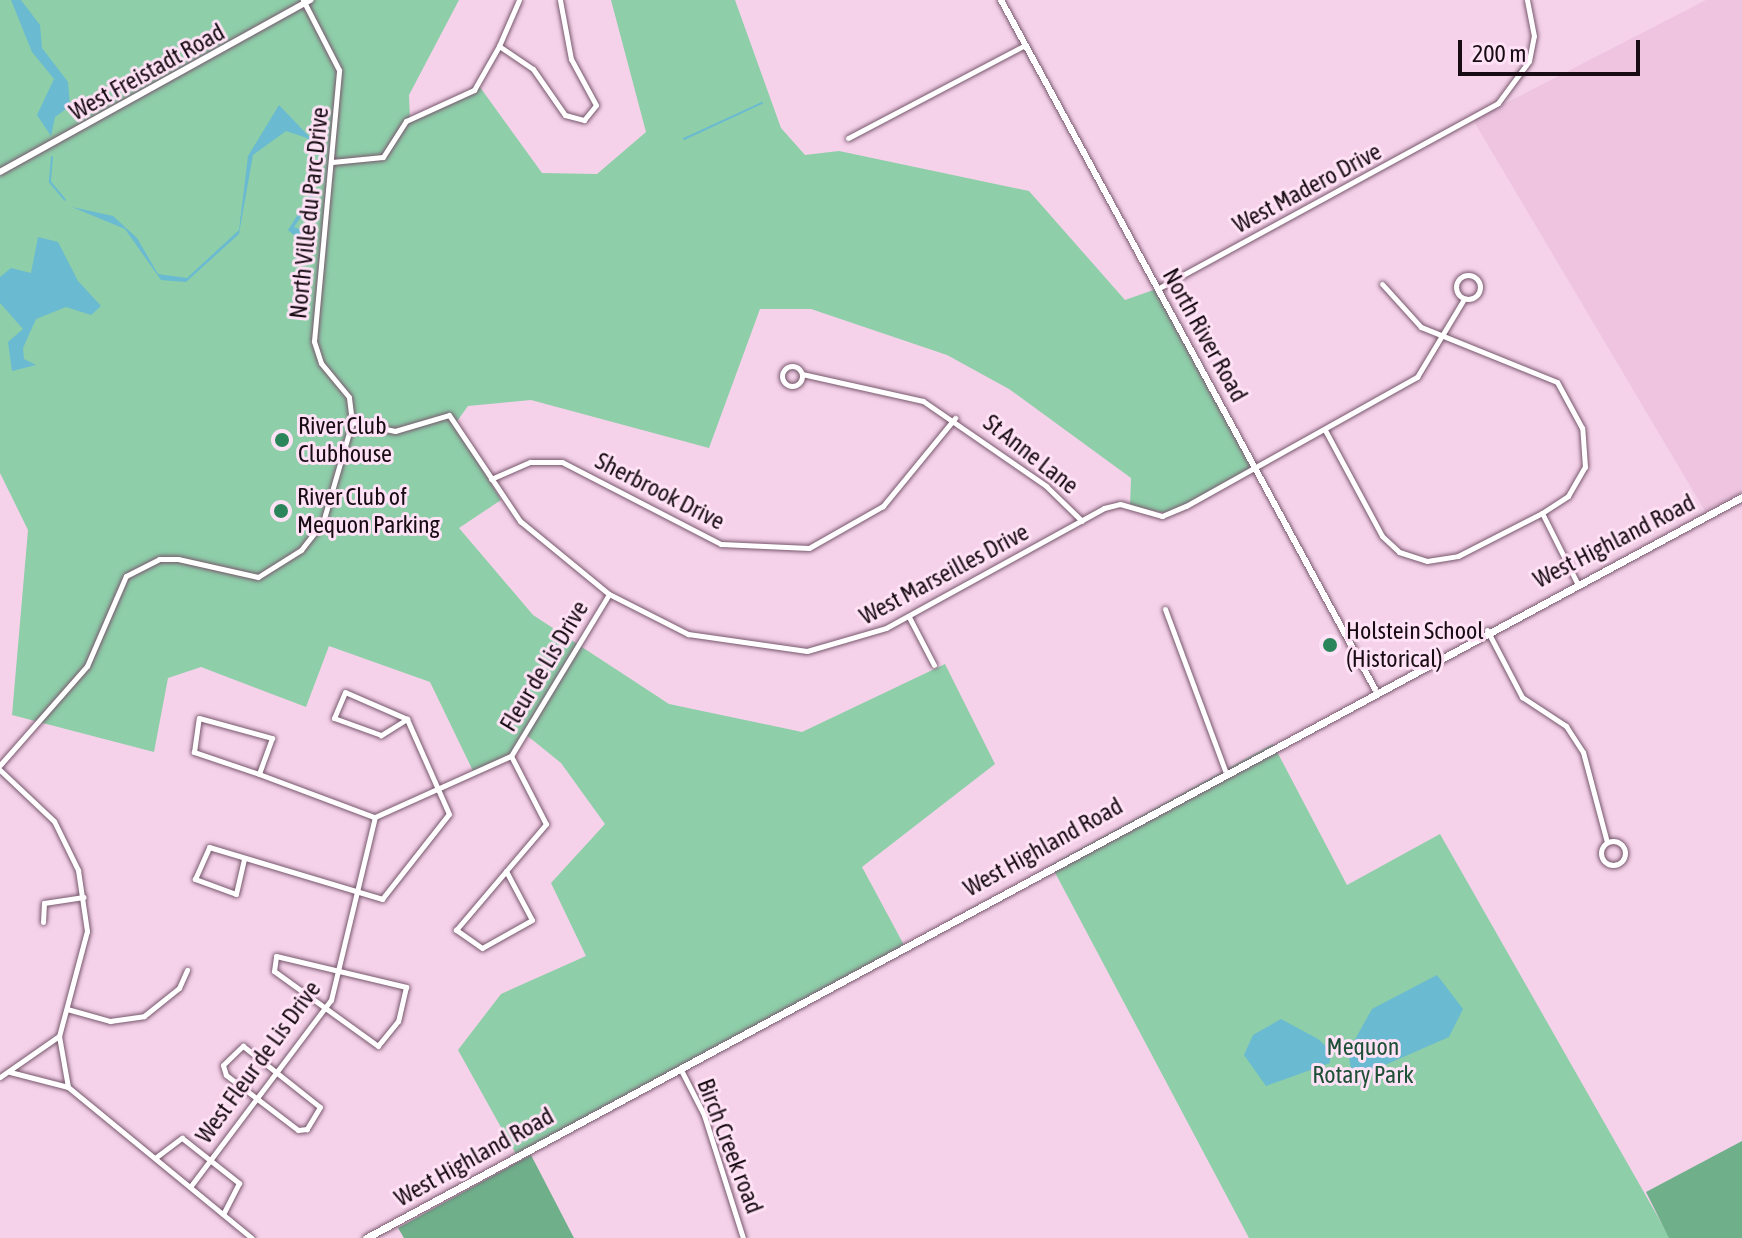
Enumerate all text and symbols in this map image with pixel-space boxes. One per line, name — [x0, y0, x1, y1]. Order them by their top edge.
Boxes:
street label: West Freistadt Road — [64, 18, 230, 126]
scale bar — [1462, 24, 1644, 74]
text: 200 m — [1472, 40, 1526, 67]
street label: North Ville du Parc Drive — [284, 106, 334, 320]
street label: West Madero Drive — [1228, 137, 1386, 239]
street label: North River Road — [1156, 263, 1254, 407]
street label: St Anne Lane — [978, 408, 1084, 500]
place label: River Club Clubhouse — [298, 412, 392, 468]
marker: River Club Clubhouse — [273, 431, 291, 449]
street label: Sherbrook Drive — [591, 446, 729, 536]
place label: River Club of Mequon Parking — [297, 483, 440, 539]
street label: West Highland Road — [1528, 488, 1700, 594]
marker: River Club of Mequon Parking — [272, 502, 290, 520]
street label: West Marseilles Drive — [855, 517, 1033, 631]
street label: Fleur de Lis Drive — [494, 595, 594, 737]
place label: Holstein School (Historical) — [1346, 617, 1484, 673]
marker: Holstein School (Historical) — [1321, 636, 1339, 654]
street label: West Highland Road — [958, 791, 1128, 903]
street label: West Fleur de Lis Drive — [189, 975, 327, 1149]
park label: Mequon Rotary Park — [1312, 1033, 1414, 1089]
street label: Birch Creek road — [691, 1075, 769, 1217]
street label: West Highland Road — [389, 1101, 559, 1213]

